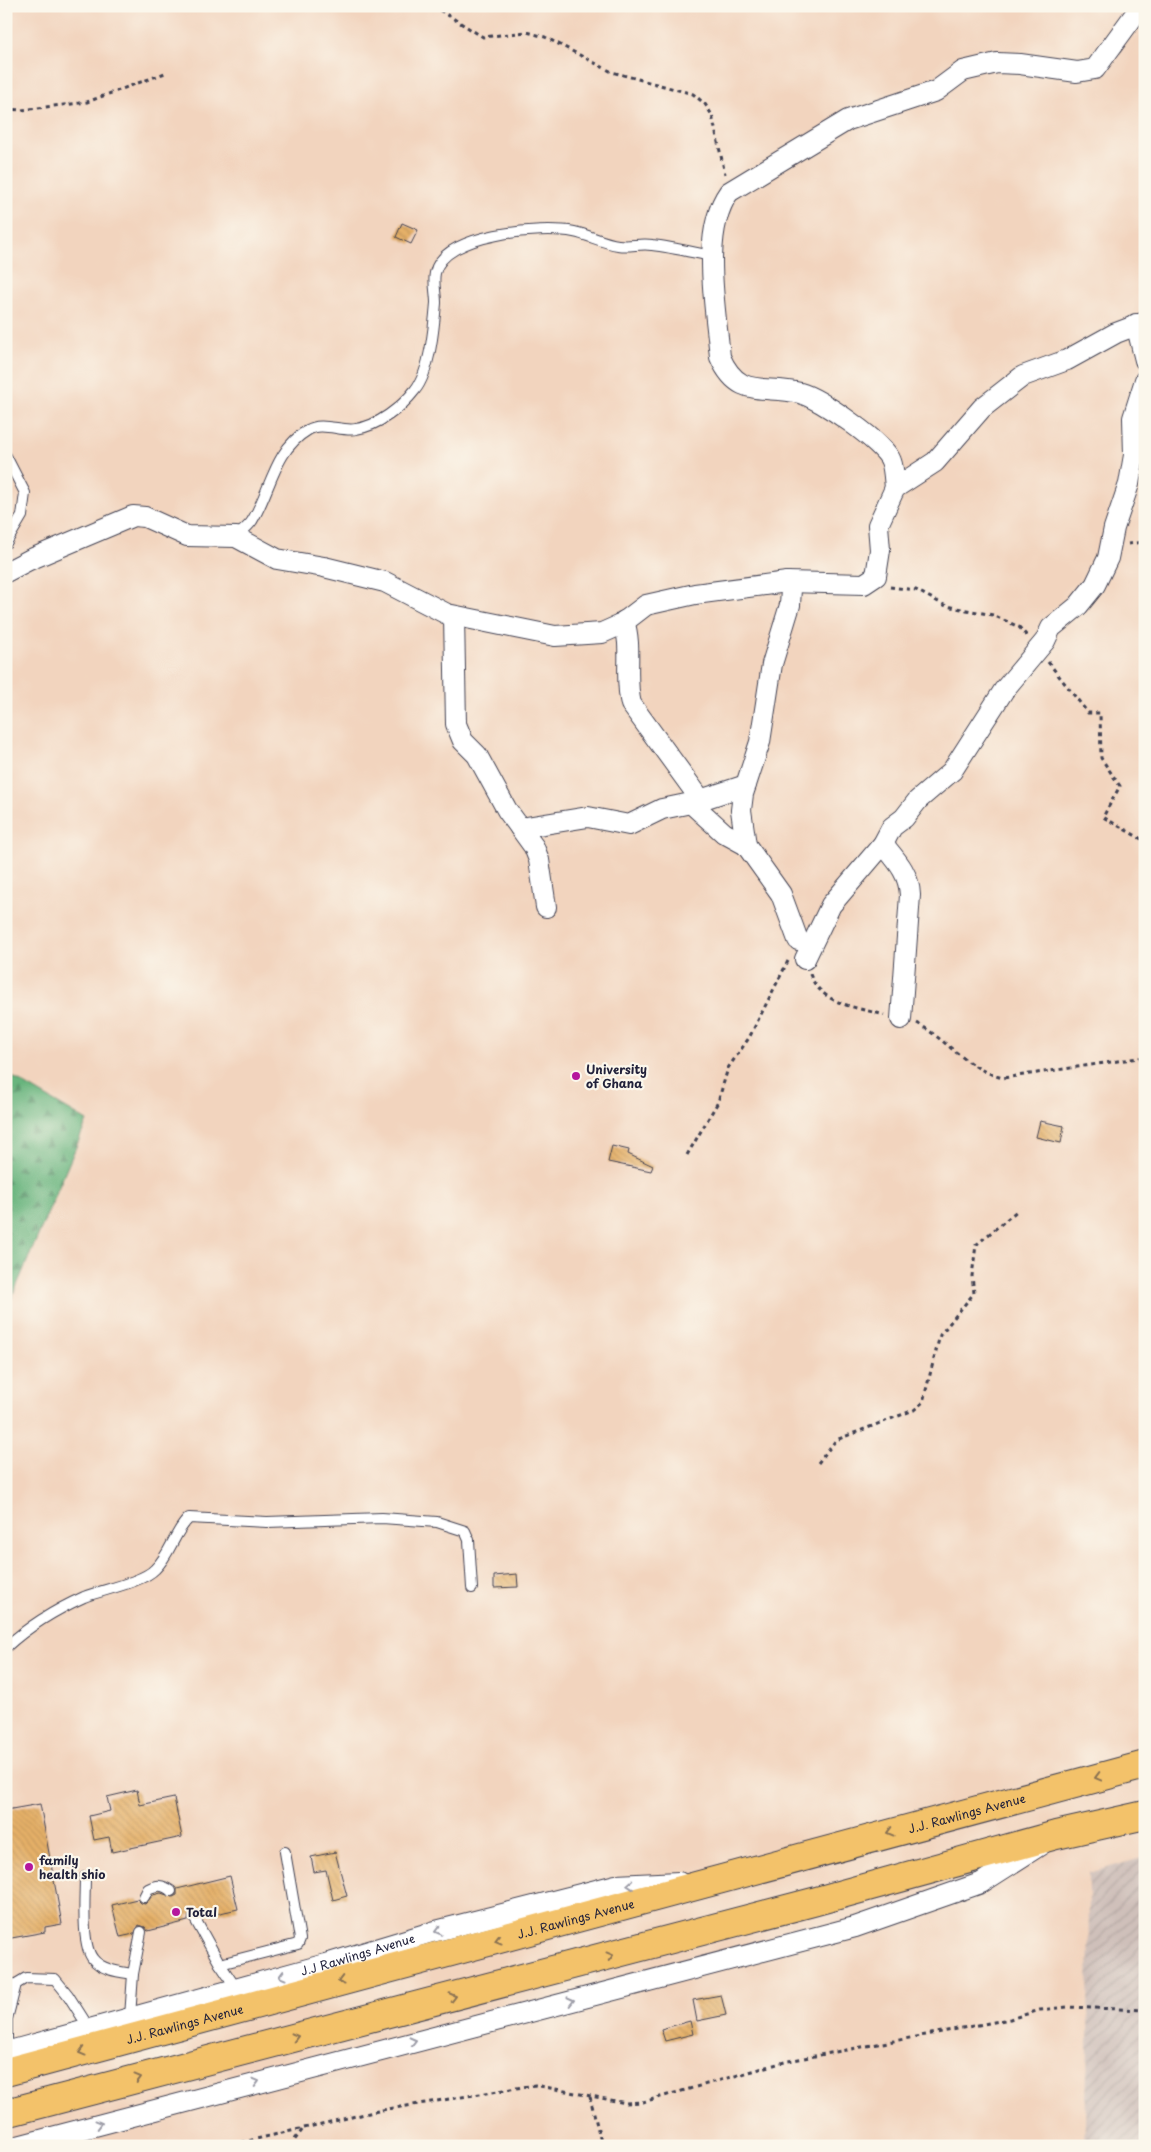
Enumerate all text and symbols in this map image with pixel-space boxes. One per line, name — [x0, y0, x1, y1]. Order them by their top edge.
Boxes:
place label: University of Ghana — [586, 1060, 647, 1092]
marker: University of Ghana — [570, 1070, 582, 1082]
one-way arrow — [1093, 1771, 1102, 1782]
street label: J.J. Rawlings Avenue — [906, 1789, 1027, 1837]
one-way arrow — [885, 1826, 894, 1837]
place label: family health shio — [39, 1851, 105, 1883]
marker: family health shio — [23, 1861, 35, 1873]
one-way arrow — [625, 1879, 633, 1890]
street label: J.J. Rawlings Avenue — [515, 1894, 636, 1943]
place label: Total — [186, 1903, 217, 1921]
marker: Total — [170, 1906, 182, 1918]
one-way arrow — [434, 1925, 442, 1935]
street label: J.J Rawlings Avenue — [299, 1929, 417, 1980]
one-way arrow — [493, 1934, 502, 1945]
one-way arrow — [605, 1951, 614, 1962]
one-way arrow — [278, 1970, 286, 1980]
one-way arrow — [337, 1976, 345, 1986]
one-way arrow — [448, 1992, 457, 2003]
one-way arrow — [566, 1997, 574, 2007]
street label: J.J. Rawlings Avenue — [124, 1999, 245, 2048]
one-way arrow — [291, 2032, 300, 2043]
one-way arrow — [409, 2036, 418, 2047]
one-way arrow — [79, 2046, 87, 2056]
one-way arrow — [133, 2073, 142, 2084]
one-way arrow — [252, 2078, 260, 2088]
one-way arrow — [95, 2119, 104, 2130]

